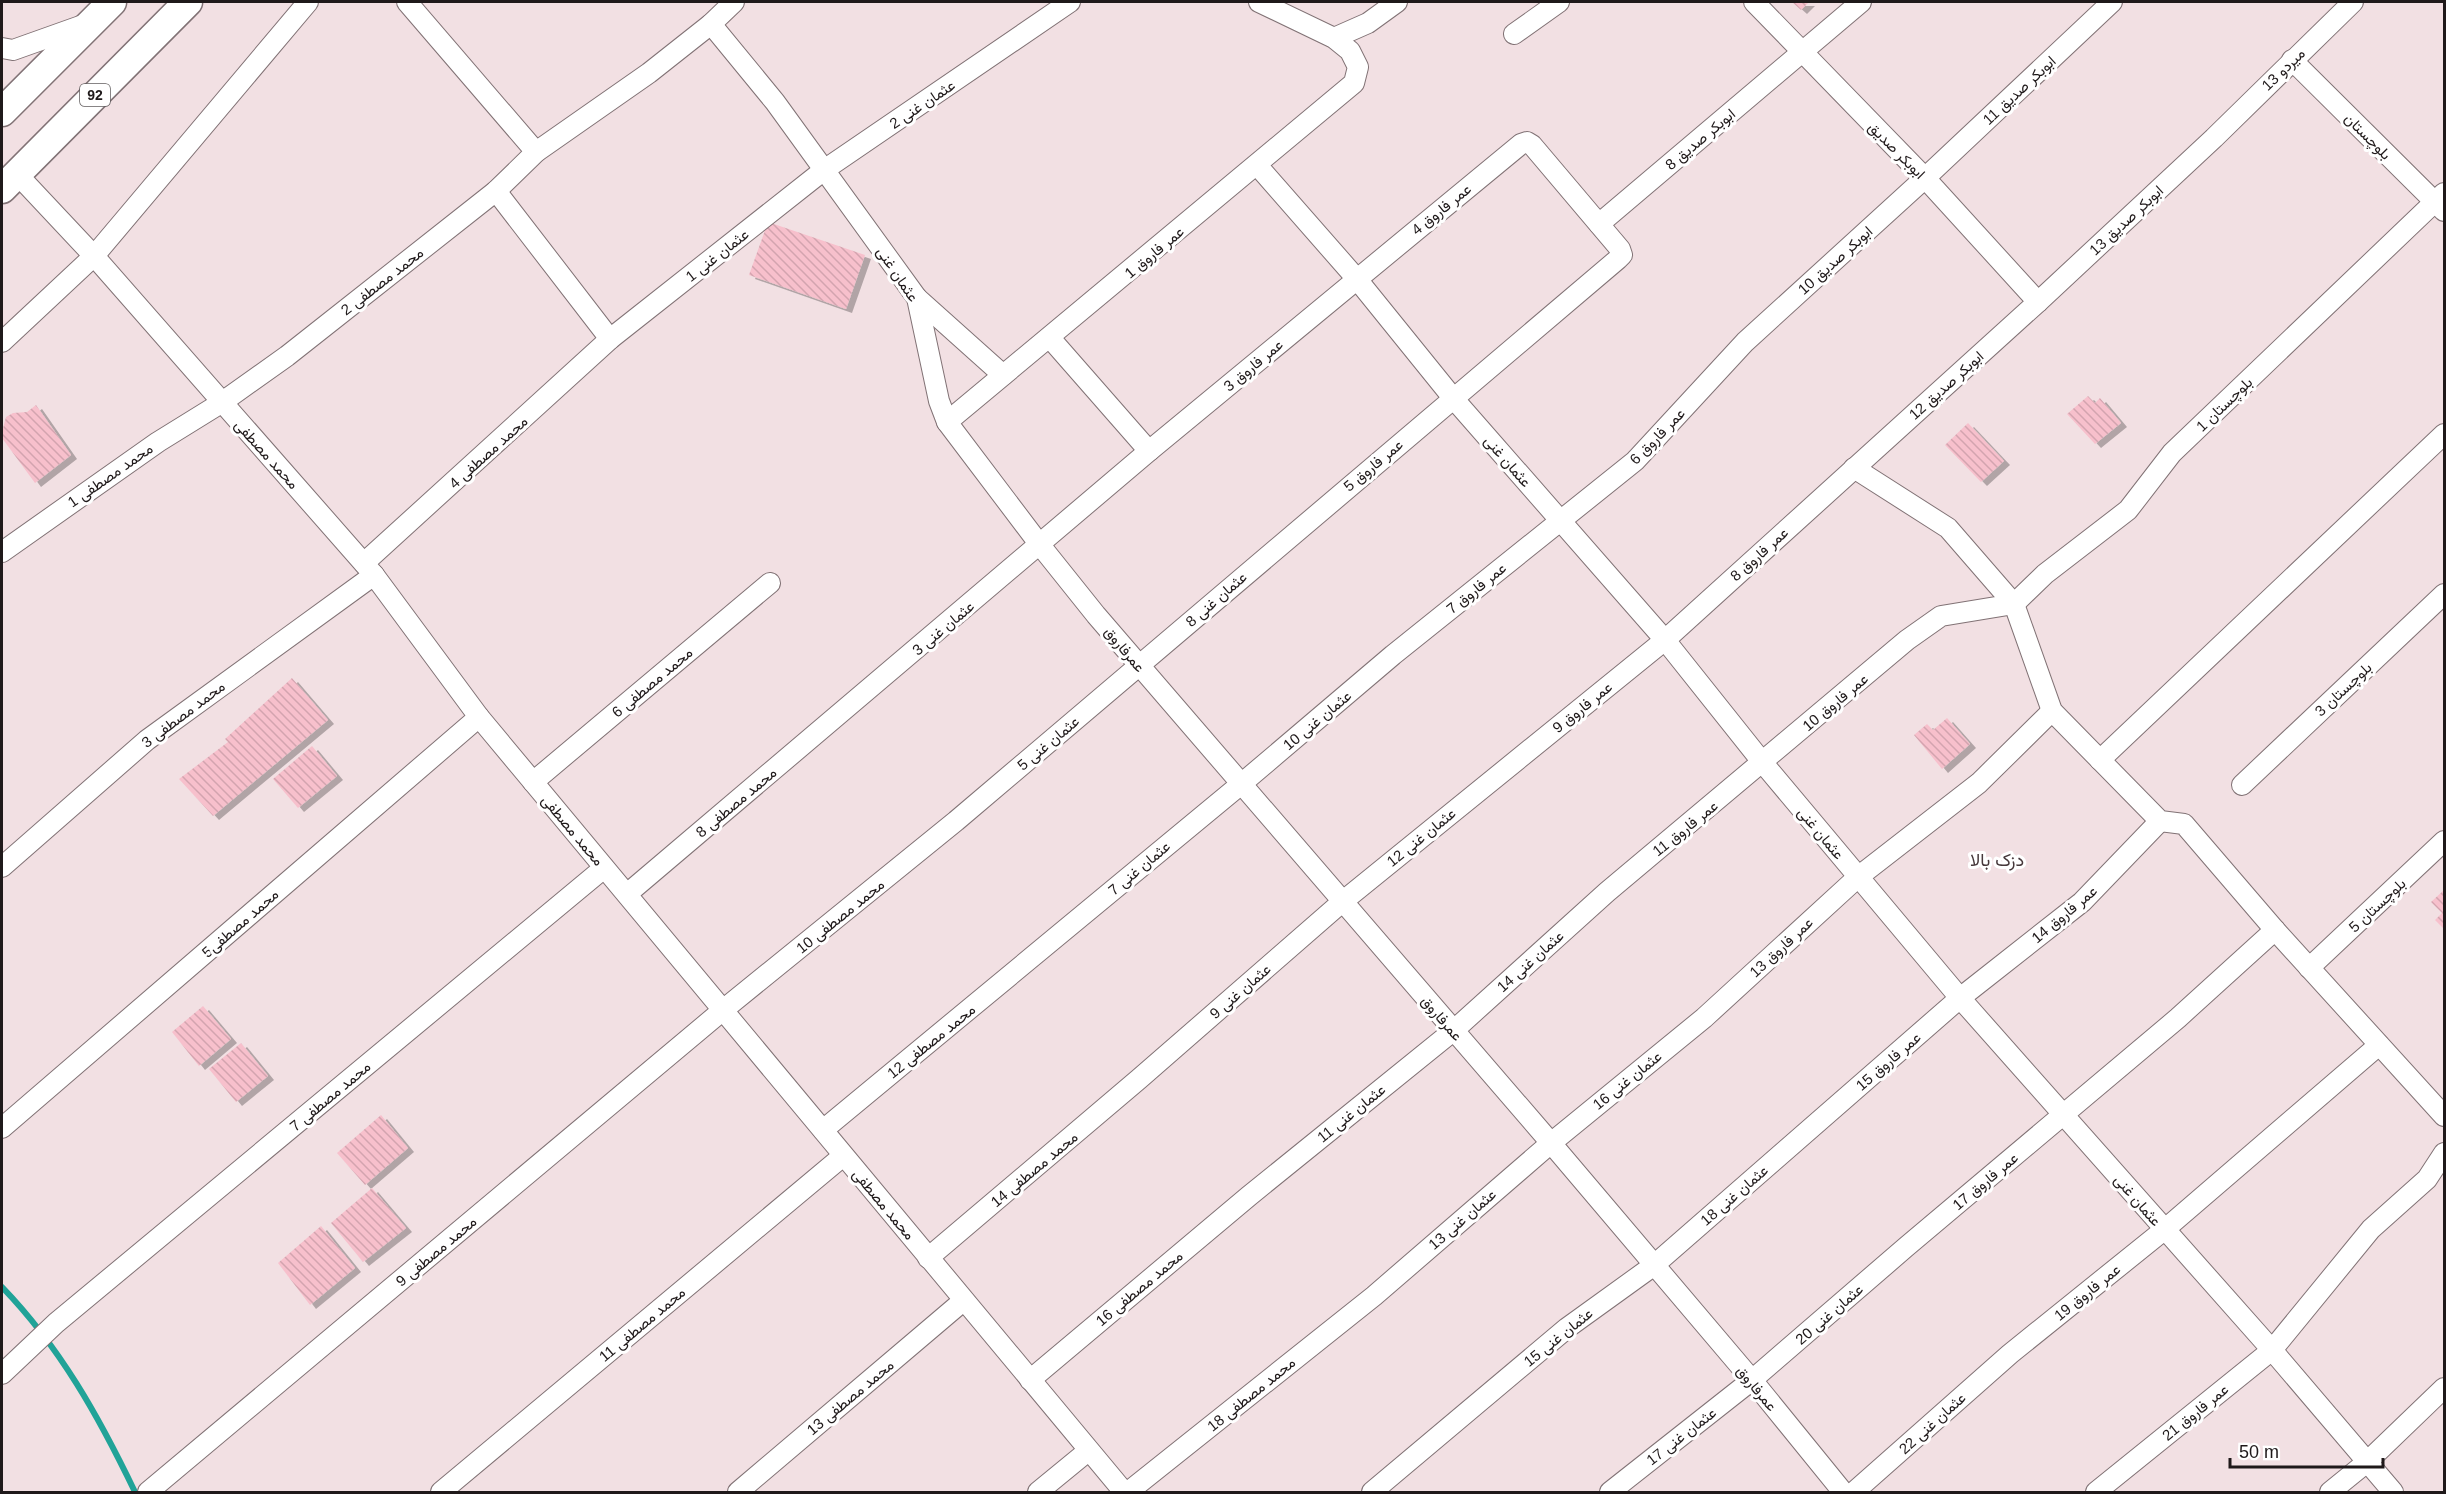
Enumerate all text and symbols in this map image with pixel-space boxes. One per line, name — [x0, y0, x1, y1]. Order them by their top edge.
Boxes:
street label: میردو 13 — [2258, 44, 2309, 94]
street label: ابوبکر صدیق 11 — [1979, 52, 2060, 129]
street label: عثمان غنی 2 — [886, 76, 959, 134]
road number: 92 — [80, 84, 110, 106]
street label: ابوبکر صدیق 8 — [1662, 105, 1740, 175]
street label: بلوچستان — [2340, 109, 2395, 164]
street label: ابوبکر صدیق — [1864, 118, 1929, 183]
street label: عمر فاروق 4 — [1408, 180, 1475, 239]
street label: ابوبکر صدیق 13 — [2086, 182, 2168, 260]
street label: عمر فاروق 1 — [1121, 222, 1188, 282]
street label: ابوبکر صدیق 10 — [1794, 222, 1877, 299]
street label: عثمان غنی 1 — [682, 225, 753, 286]
street label: عثمان غنی — [872, 243, 923, 306]
street label: محمد مصطفی 2 — [337, 244, 428, 320]
street label: عمر فاروق 3 — [1220, 335, 1287, 395]
street label: ابوبکر صدیق 12 — [1905, 347, 1988, 424]
street label: بلوچستان 1 — [2193, 373, 2257, 436]
street label: عمر فاروق 6 — [1626, 404, 1689, 468]
street label: محمد مصطفی 4 — [445, 412, 532, 493]
street label: محمد مصطفی — [230, 416, 302, 493]
street label: عثمان غنی — [1480, 432, 1535, 492]
street label: عمر فاروق 5 — [1340, 435, 1407, 495]
street label: محمد مصطفی 1 — [64, 439, 157, 512]
street label: عمر فاروق 8 — [1727, 524, 1792, 585]
street label: عمر فاروق 7 — [1443, 559, 1510, 618]
street label: عثمان غنی 8 — [1182, 568, 1251, 632]
street label: عثمان غنی 3 — [909, 597, 979, 660]
street label: عمرفاروق — [1100, 623, 1149, 676]
street label: محمد مصطفی 6 — [608, 643, 697, 722]
street label: بلوچستان 3 — [2311, 659, 2376, 721]
street label: عمر فاروق 10 — [1799, 670, 1872, 735]
street label: محمد مصطفی 3 — [138, 677, 229, 752]
street label: عمر فاروق 9 — [1549, 678, 1616, 737]
street label: عثمان غنی 10 — [1280, 687, 1356, 755]
street label: عثمان غنی 5 — [1014, 712, 1084, 775]
street label: محمد مصطفی 8 — [692, 763, 781, 842]
street label: محمد مصطفی — [537, 791, 608, 870]
street label: عمر فاروق 11 — [1649, 796, 1722, 860]
street label: عثمان غنی 12 — [1383, 804, 1460, 871]
street label: عثمان غنی — [1793, 804, 1848, 864]
street label: عثمان غنی 7 — [1105, 837, 1175, 900]
district label: دزک بالا — [1970, 850, 2024, 871]
street label: محمد مصطفی 10 — [793, 875, 889, 958]
street label: بلوچستان 5 — [2345, 875, 2410, 937]
street label: عمر فاروق 14 — [2028, 882, 2101, 947]
street label: محمد مصطفی5 — [198, 885, 283, 962]
street label: عمر فاروق 13 — [1746, 913, 1817, 981]
street label: عثمان غنی 14 — [1493, 927, 1568, 997]
street label: عثمان غنی 9 — [1206, 960, 1275, 1024]
street label: عمرفاروق — [1417, 992, 1466, 1045]
street label: محمد مصطفی 12 — [884, 1000, 980, 1083]
street label: عمر فاروق 15 — [1852, 1028, 1925, 1094]
street label: عثمان غنی 16 — [1589, 1047, 1666, 1114]
street label: محمد مصطفی 7 — [286, 1057, 375, 1136]
street label: عثمان غنی 11 — [1314, 1080, 1390, 1147]
street label: محمد مصطفی 14 — [987, 1128, 1082, 1212]
street label: عمر فاروق 17 — [1949, 1149, 2022, 1214]
street label: عثمان غنی 18 — [1697, 1161, 1773, 1230]
street label: محمد مصطفی — [848, 1165, 919, 1244]
street label: عثمان غنی — [2110, 1171, 2165, 1231]
street label: عثمان غنی 13 — [1425, 1185, 1501, 1254]
street label: محمد مصطفی 9 — [392, 1212, 481, 1291]
street label: محمد مصطفی 16 — [1092, 1247, 1187, 1331]
street label: عمر فاروق 19 — [2051, 1260, 2124, 1325]
street label: عثمان غنی 20 — [1792, 1280, 1868, 1349]
street label: محمد مصطفی 11 — [596, 1283, 690, 1366]
street label: عثمان غنی 15 — [1520, 1304, 1597, 1371]
street label: محمد مصطفی 18 — [1204, 1353, 1300, 1436]
street label: محمد مصطفی 13 — [803, 1356, 898, 1440]
street label: عمرفاروق — [1732, 1362, 1781, 1415]
street label: عمر فاروق 21 — [2159, 1380, 2232, 1445]
street label: عثمان غنی 22 — [1895, 1389, 1970, 1459]
street label: عثمان غنی 17 — [1643, 1403, 1721, 1470]
scale bar — [2230, 1431, 2383, 1469]
text: 50 m — [2239, 1442, 2279, 1462]

